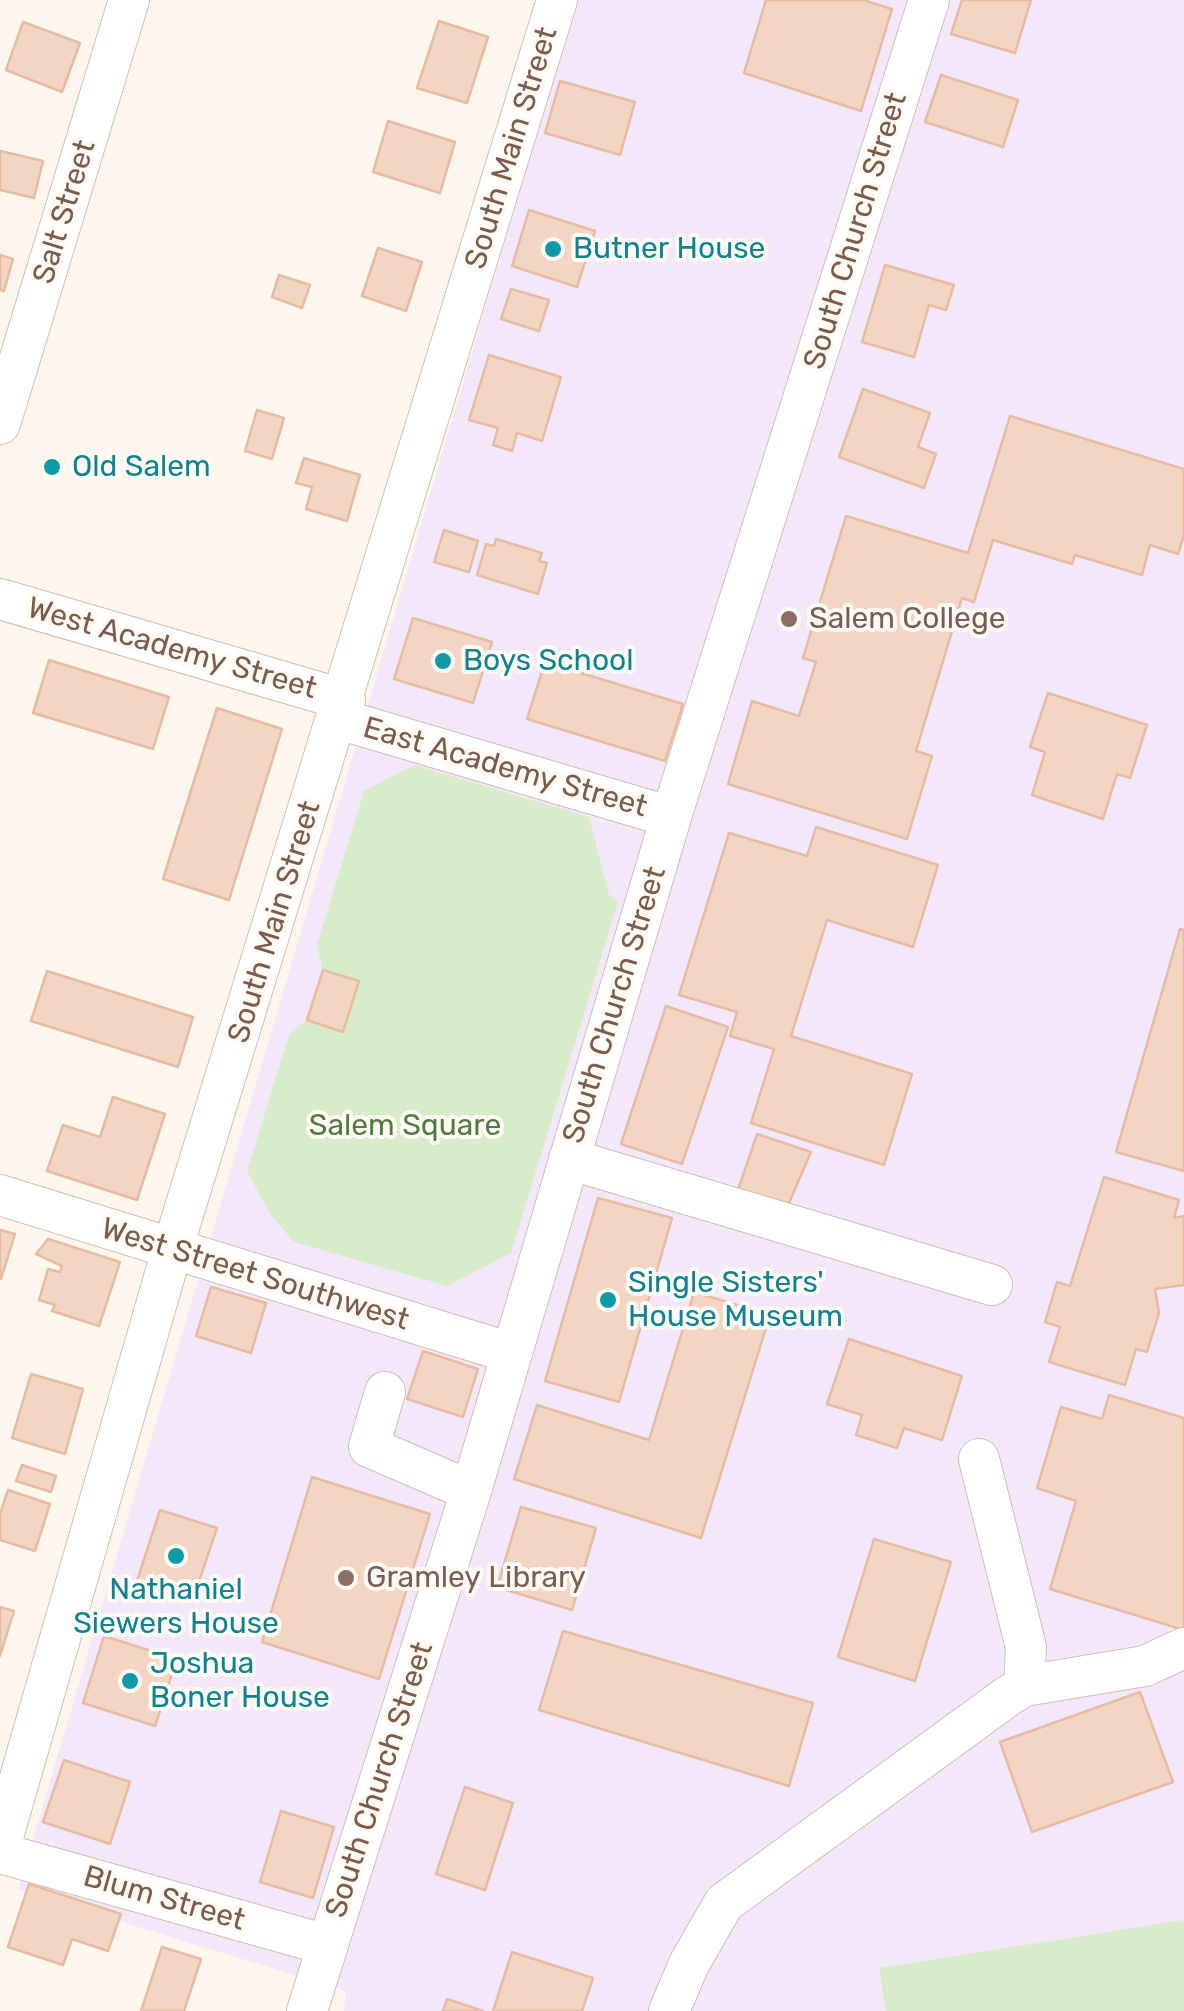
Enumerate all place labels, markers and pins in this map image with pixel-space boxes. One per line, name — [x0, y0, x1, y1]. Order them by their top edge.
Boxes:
place label: Butner House — [573, 231, 765, 267]
marker: Butner House — [542, 238, 564, 260]
place label: Old Salem — [72, 449, 211, 485]
marker: Old Salem — [41, 456, 63, 478]
place label: Salem College — [809, 601, 1006, 637]
marker: Salem College — [778, 608, 800, 630]
place label: Boys School — [463, 643, 634, 679]
marker: Boys School — [432, 650, 454, 672]
place label: Single Sisters' House Museum — [628, 1265, 843, 1336]
marker: Single Sisters' House Museum — [597, 1289, 619, 1311]
marker: Nathaniel Siewers House — [165, 1545, 187, 1567]
place label: Gramley Library — [366, 1560, 586, 1596]
marker: Gramley Library — [335, 1567, 357, 1589]
place label: Nathaniel Siewers House — [73, 1572, 279, 1642]
place label: Joshua Boner House — [150, 1646, 330, 1716]
marker: Joshua Boner House — [119, 1670, 141, 1692]

